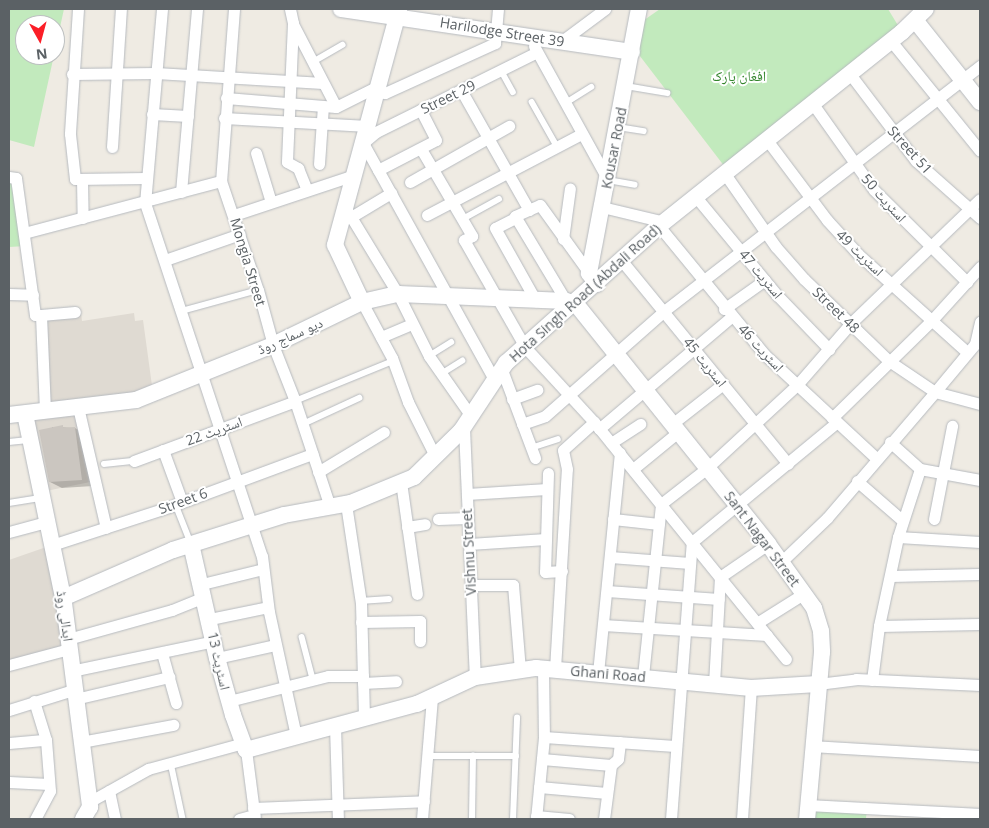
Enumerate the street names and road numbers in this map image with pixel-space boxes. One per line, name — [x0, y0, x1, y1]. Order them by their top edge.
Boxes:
street label: Harilodge Street 39 — [439, 14, 565, 50]
street label: Street 29 — [418, 77, 478, 117]
street label: Kousar Road — [598, 106, 630, 190]
street label: Street 51 — [884, 123, 936, 177]
street label: اسٹریٹ 50 — [858, 170, 910, 226]
street label: Mongia Street — [227, 216, 269, 308]
street label: Hota Singh Road (Abdali Road) — [506, 221, 664, 365]
street label: اسٹریٹ 49 — [833, 226, 887, 280]
street label: اسٹریٹ 47 — [736, 246, 786, 302]
street label: Street 48 — [809, 284, 863, 336]
street label: دیو سماج روڈ — [255, 314, 325, 358]
street label: اسٹریٹ 46 — [735, 321, 787, 375]
street label: اسٹریٹ 45 — [680, 334, 730, 390]
street label: اسٹریٹ 22 — [183, 413, 245, 449]
street label: Street 6 — [156, 484, 210, 518]
street label: Sant Nagar Street — [721, 488, 803, 590]
street label: Vishnu Street — [458, 508, 480, 596]
street label: ابدالی روڈ — [53, 590, 77, 642]
street label: اسٹریٹ 13 — [204, 630, 234, 692]
street label: Ghani Road — [570, 662, 646, 686]

